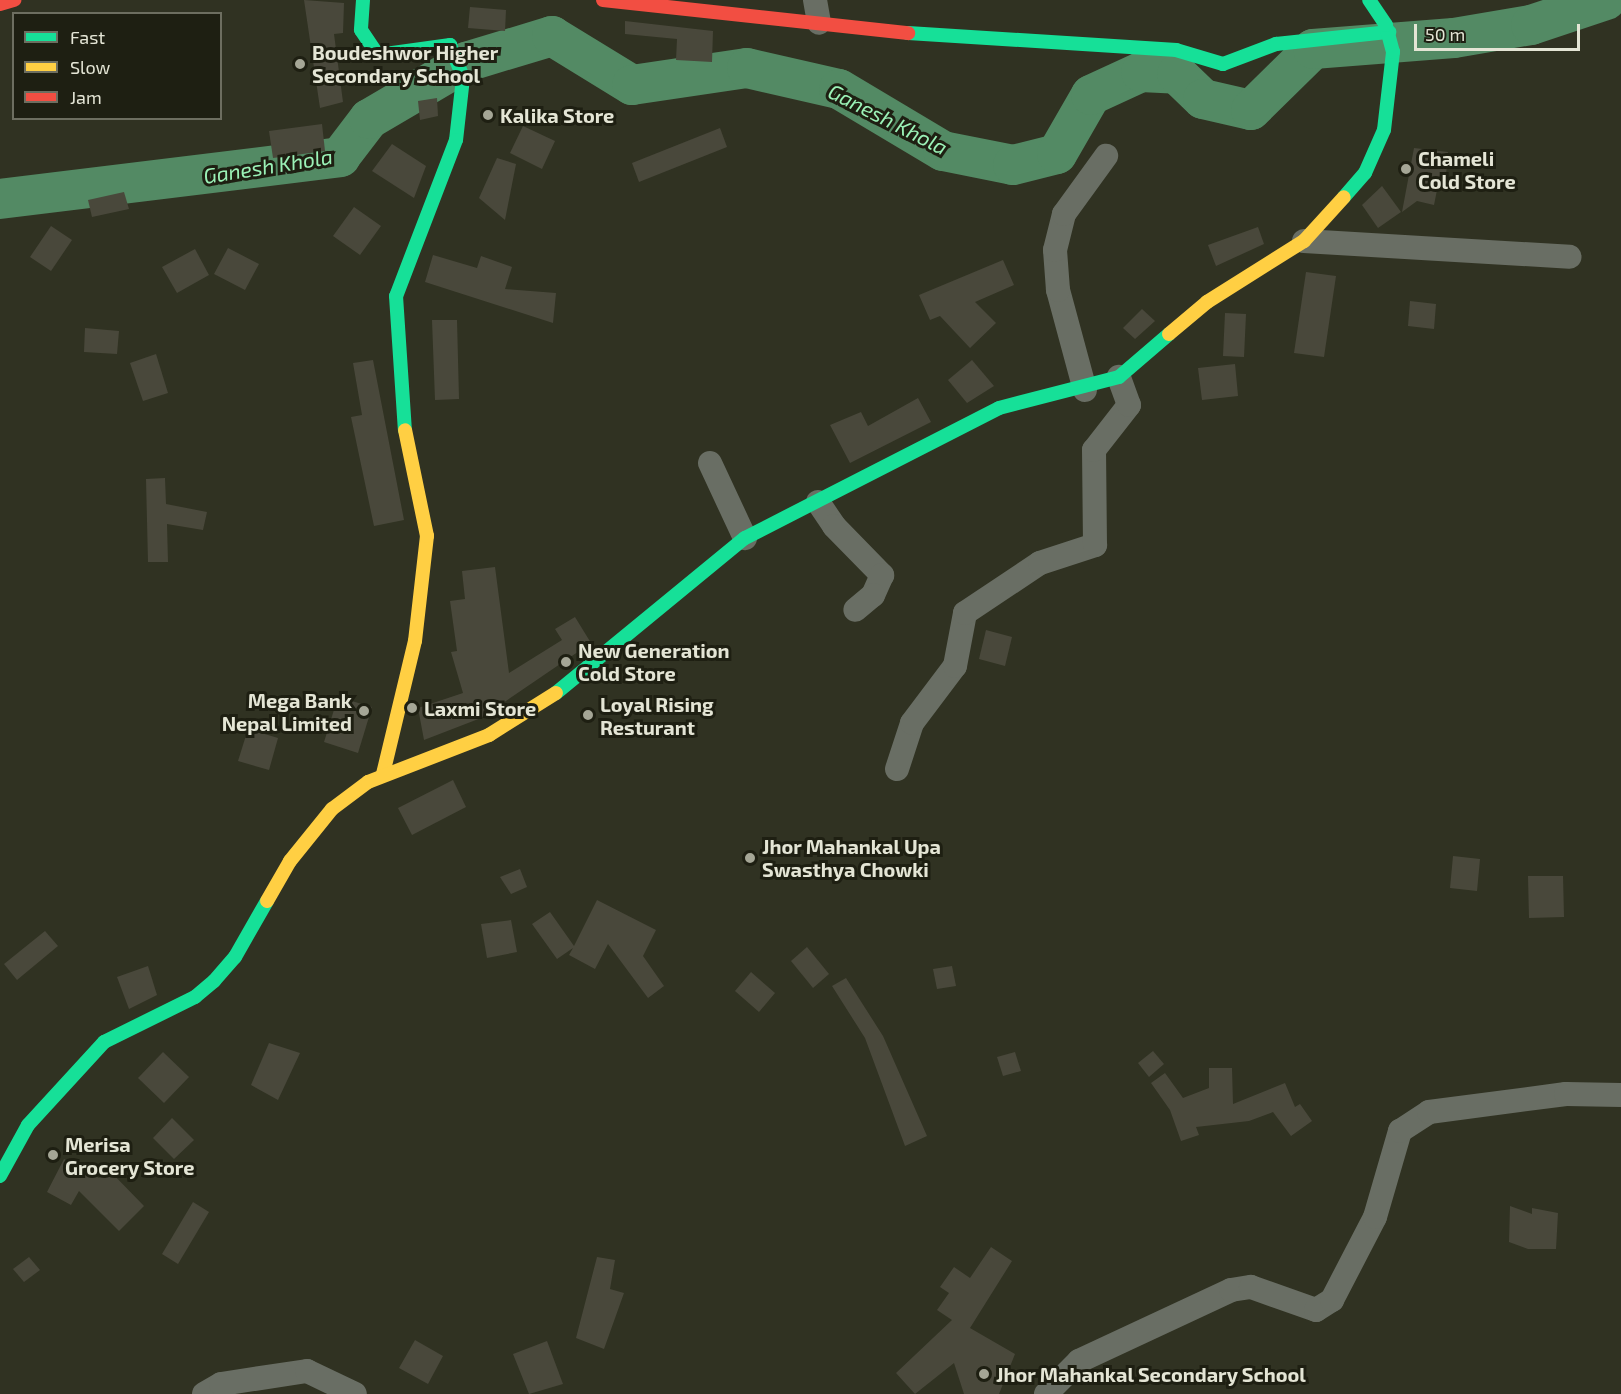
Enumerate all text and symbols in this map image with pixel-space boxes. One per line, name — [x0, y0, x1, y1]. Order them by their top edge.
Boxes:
legend — [12, 12, 222, 120]
scale bar — [1417, 12, 1584, 50]
text: 50 m — [1425, 23, 1465, 45]
text: Fast — [70, 26, 105, 48]
place label: Boudeshwor Higher Secondary School — [312, 40, 499, 87]
text: Slow — [70, 56, 110, 78]
marker: Boudeshwor Higher Secondary School — [293, 57, 307, 71]
water label: Ganesh Khola — [824, 78, 952, 160]
text: Jam — [70, 86, 102, 108]
place label: Kalika Store — [500, 103, 614, 127]
marker: Kalika Store — [481, 108, 495, 122]
water label: Ganesh Khola — [202, 143, 334, 189]
place label: Chameli Cold Store — [1418, 146, 1516, 193]
marker: Chameli Cold Store — [1399, 162, 1413, 176]
place label: New Generation Cold Store — [578, 638, 730, 685]
marker: New Generation Cold Store — [559, 655, 573, 669]
place label: Mega Bank Nepal Limited — [221, 688, 352, 735]
place label: Loyal Rising Resturant — [600, 692, 714, 739]
place label: Laxmi Store — [424, 696, 536, 720]
marker: Laxmi Store — [405, 701, 419, 715]
marker: Mega Bank Nepal Limited — [357, 704, 371, 718]
marker: Loyal Rising Resturant — [581, 708, 595, 722]
place label: Jhor Mahankal Upa Swasthya Chowki — [762, 834, 942, 881]
marker: Jhor Mahankal Upa Swasthya Chowki — [743, 851, 757, 865]
place label: Merisa Grocery Store — [65, 1132, 195, 1179]
marker: Merisa Grocery Store — [46, 1148, 60, 1162]
place label: Jhor Mahankal Secondary School — [996, 1362, 1307, 1386]
marker: Jhor Mahankal Secondary School — [977, 1367, 991, 1381]

